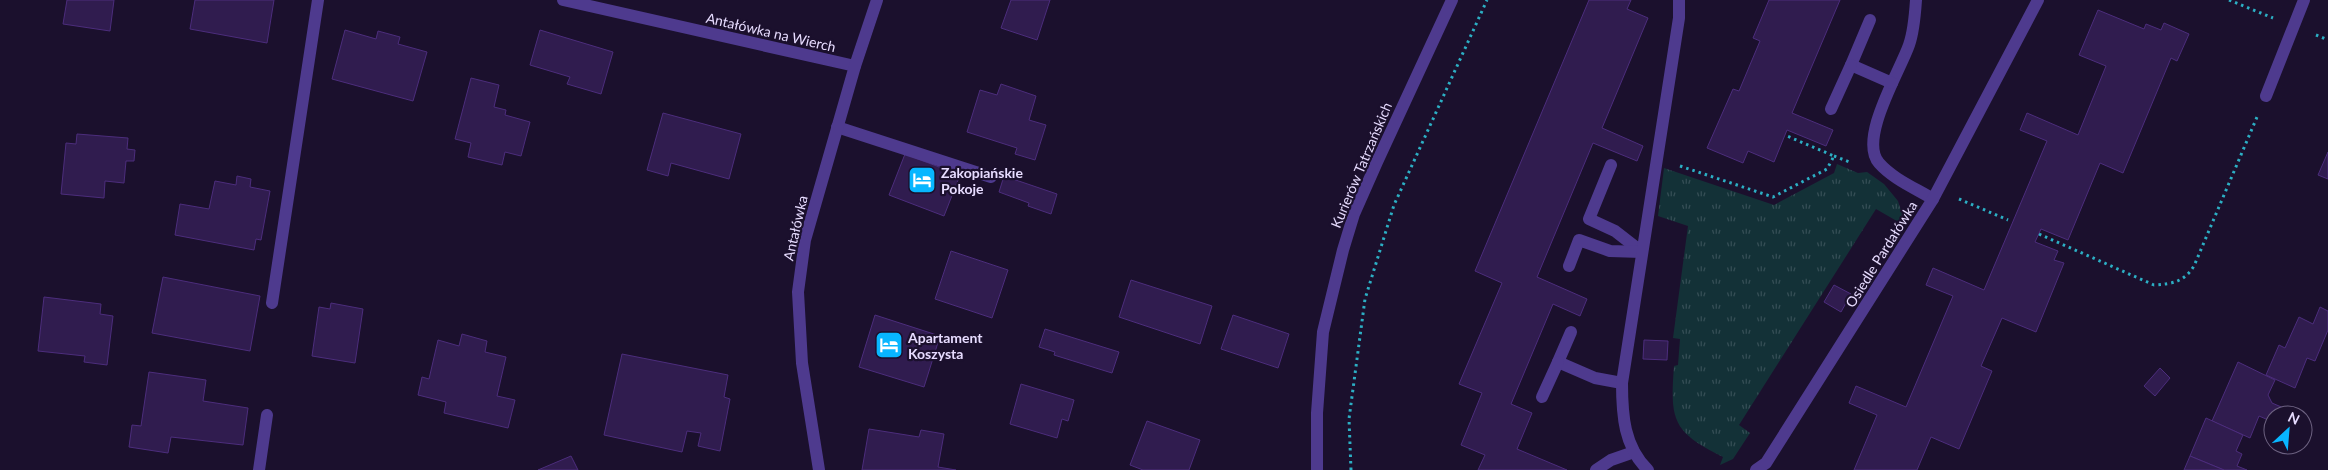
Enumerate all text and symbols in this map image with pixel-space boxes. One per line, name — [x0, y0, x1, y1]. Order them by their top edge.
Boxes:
street label: Antałówka na Wierch — [704, 9, 838, 55]
street label: Kurierów Tatrzańskich — [1327, 100, 1395, 230]
place label: Zakopiańskie Pokoje — [941, 164, 1023, 197]
hotel icon: Zakopiańskie Pokoje — [907, 165, 937, 195]
street label: Antałówka — [779, 194, 811, 262]
street label: Osiedle Pardałówka — [1841, 198, 1921, 310]
place label: Apartament Koszysta — [907, 329, 983, 362]
hotel icon: Apartament Koszysta — [874, 330, 904, 360]
north arrow — [2263, 405, 2313, 455]
text: N — [2285, 408, 2302, 428]

